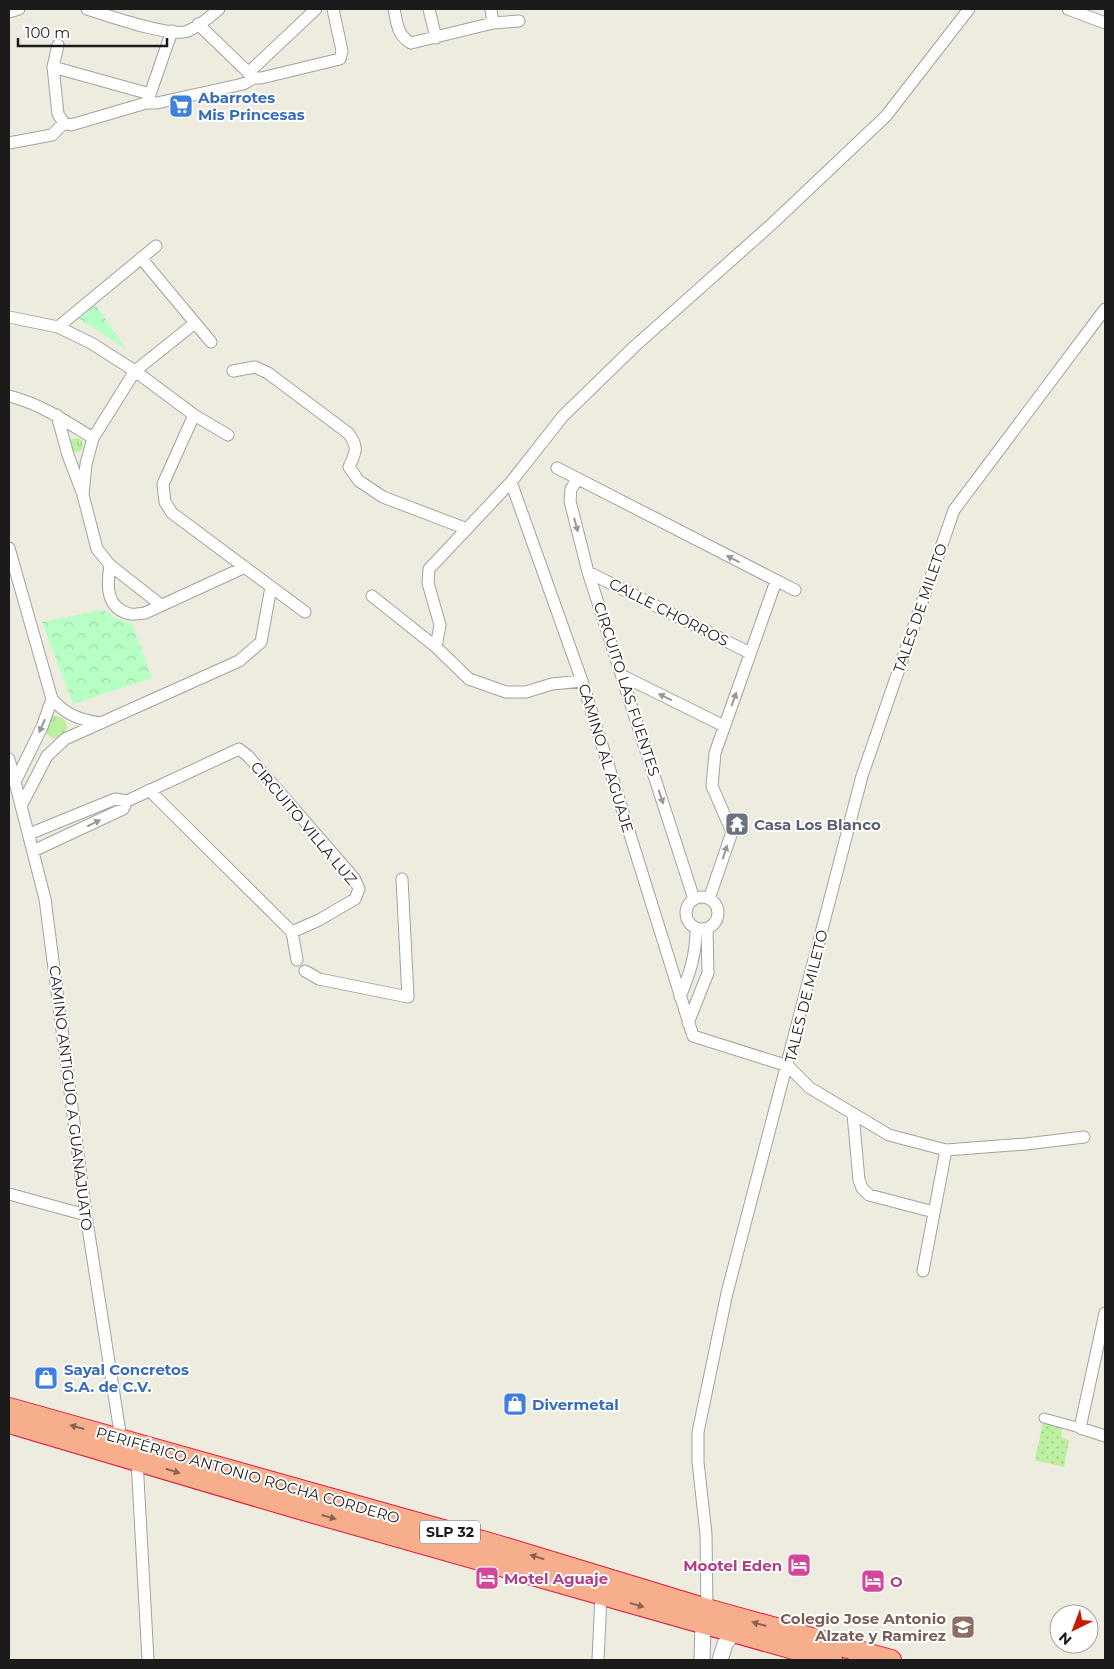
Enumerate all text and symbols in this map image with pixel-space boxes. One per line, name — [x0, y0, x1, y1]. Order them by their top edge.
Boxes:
scale bar — [18, 15, 166, 47]
text: 100 m — [25, 23, 70, 42]
place label: Abarrotes Mis Princesas — [197, 88, 305, 124]
supermarket icon: Abarrotes Mis Princesas — [168, 93, 194, 119]
one-way arrow — [572, 518, 580, 533]
street label: TALES DE MILETO — [889, 541, 951, 675]
one-way arrow — [725, 555, 740, 563]
street label: CALLE CHORROS — [606, 574, 732, 650]
street label: CIRCUITO LAS FUENTES — [590, 599, 664, 779]
street label: CAMINO AL AGUAJE — [574, 681, 638, 835]
one-way arrow — [731, 691, 738, 706]
one-way arrow — [658, 693, 672, 701]
one-way arrow — [37, 719, 45, 733]
street label: CIRCUITO VILLA LUZ — [247, 757, 361, 889]
one-way arrow — [658, 790, 666, 805]
temple icon: Casa Los Blanco — [724, 811, 750, 837]
place label: Casa Los Blanco — [754, 815, 881, 834]
one-way arrow — [87, 819, 101, 827]
one-way arrow — [721, 845, 729, 860]
street label: TALES DE MILETO — [780, 928, 832, 1064]
street label: CAMINO ANTIGUO A GUANAJUATO — [45, 964, 97, 1232]
place label: Sayal Concretos S.A. de C.V. — [64, 1360, 189, 1396]
shop icon: Sayal Concretos S.A. de C.V. — [33, 1365, 59, 1391]
shop icon: Divermetal — [502, 1391, 528, 1417]
place label: Divermetal — [532, 1395, 619, 1414]
one-way arrow — [70, 1422, 85, 1430]
street label: PERIFÉRICO ANTONIO ROCHA CORDERO — [94, 1422, 402, 1528]
one-way arrow — [166, 1467, 181, 1475]
one-way arrow — [321, 1513, 337, 1521]
road number: SLP 32 — [420, 1520, 480, 1544]
hotel icon: Mootel Eden — [786, 1552, 812, 1578]
one-way arrow — [529, 1553, 544, 1561]
place label: Mootel Eden — [683, 1556, 782, 1575]
hotel icon: Motel Aguaje — [474, 1565, 500, 1591]
hotel icon: O — [860, 1568, 886, 1594]
place label: Motel Aguaje — [504, 1569, 608, 1588]
place label: O — [890, 1572, 903, 1591]
one-way arrow — [629, 1601, 644, 1609]
north arrow — [1049, 1604, 1099, 1654]
place label: Colegio Jose Antonio Alzate y Ramirez — [780, 1609, 946, 1645]
school or university icon: Colegio Jose Antonio Alzate y Ramirez — [950, 1614, 976, 1640]
one-way arrow — [752, 1619, 767, 1627]
text: N — [1055, 1628, 1076, 1649]

